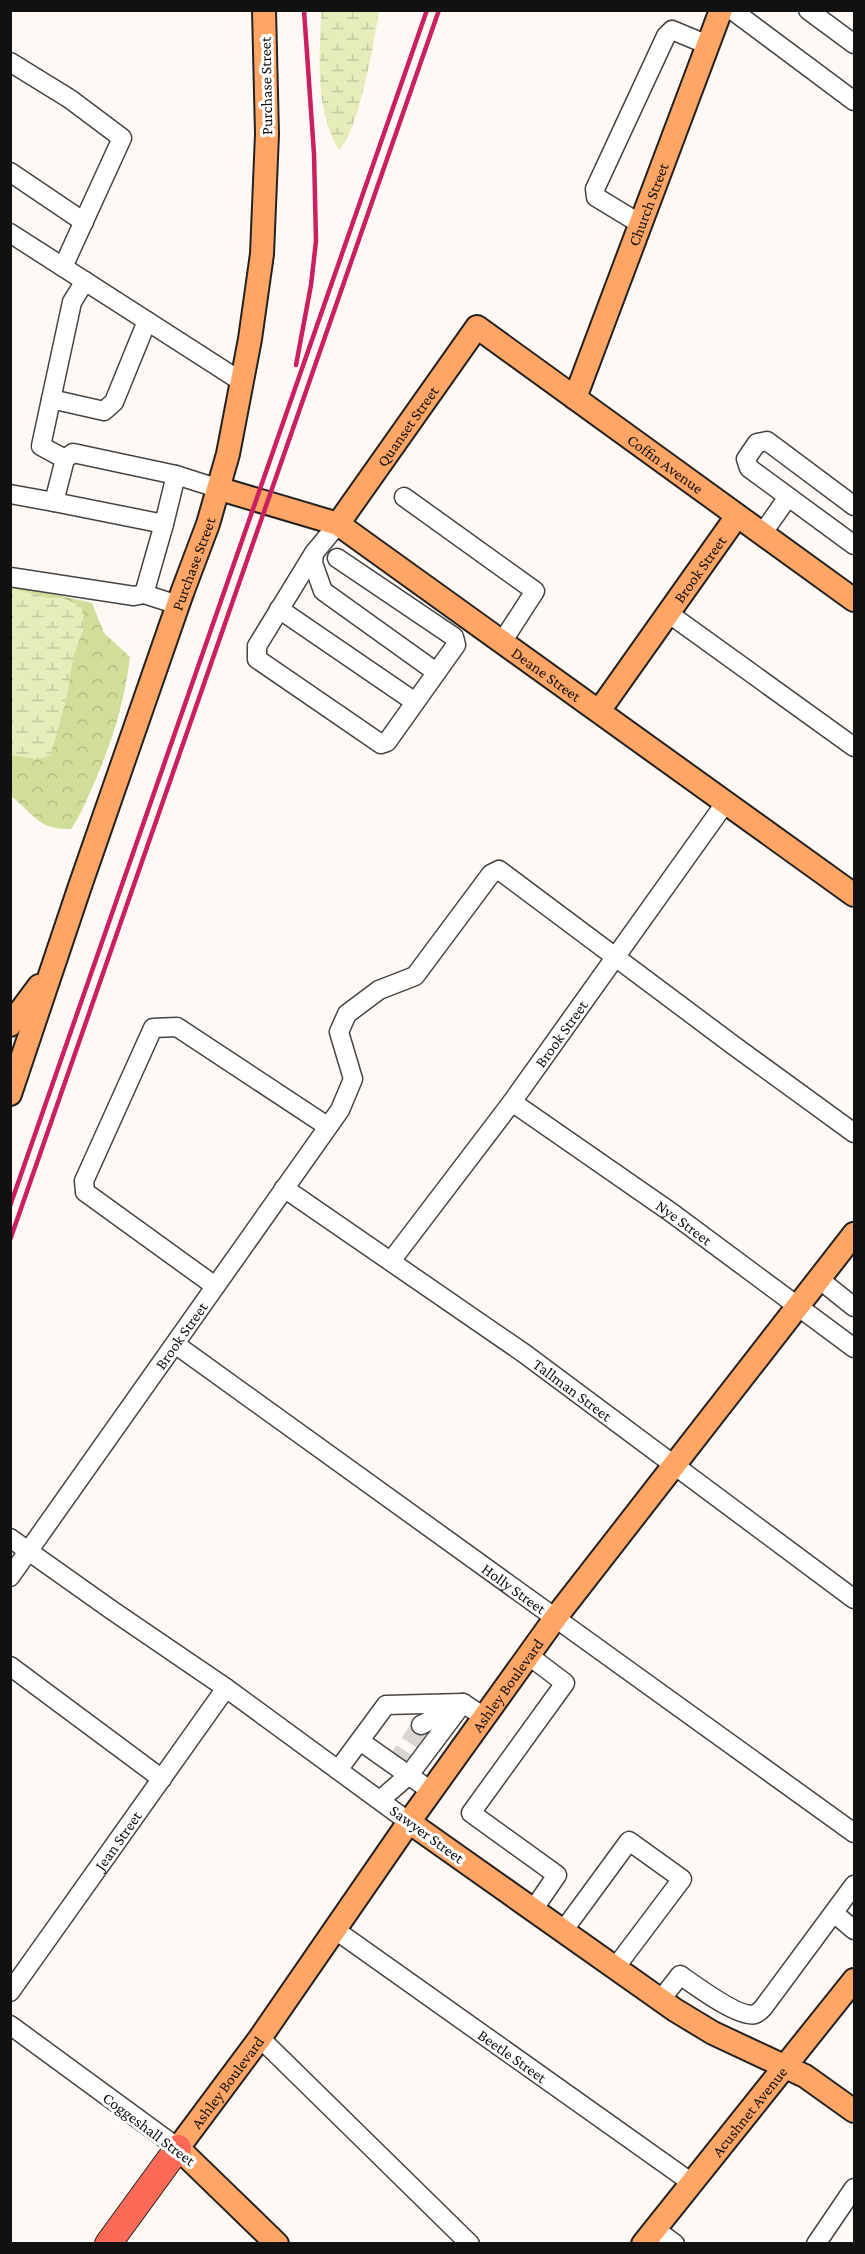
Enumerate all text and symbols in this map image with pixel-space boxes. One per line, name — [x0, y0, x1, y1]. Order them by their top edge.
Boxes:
street label: Purchase Street — [257, 36, 275, 135]
street label: Church Street — [625, 160, 672, 248]
street label: Quanset Street — [373, 382, 442, 469]
street label: Coffin Avenue — [624, 431, 707, 497]
street label: Purchase Street — [168, 515, 218, 613]
street label: Brook Street — [670, 532, 729, 606]
street label: Deane Street — [509, 643, 585, 705]
street label: Brook Street — [531, 996, 591, 1070]
street label: Nye Street — [653, 1196, 716, 1249]
street label: Brook Street — [151, 1298, 211, 1372]
street label: Tallman Street — [530, 1355, 616, 1425]
street label: Holly Street — [479, 1560, 550, 1617]
street label: Ashley Boulevard — [468, 1635, 547, 1735]
street label: Sawyer Street — [386, 1802, 468, 1868]
street label: Jean Street — [90, 1807, 145, 1875]
street label: Beetle Street — [475, 2026, 551, 2086]
street label: Ashley Boulevard — [187, 2032, 267, 2131]
street label: Acushnet Avenue — [708, 2063, 790, 2160]
street label: Coggeshall Street — [99, 2089, 199, 2170]

